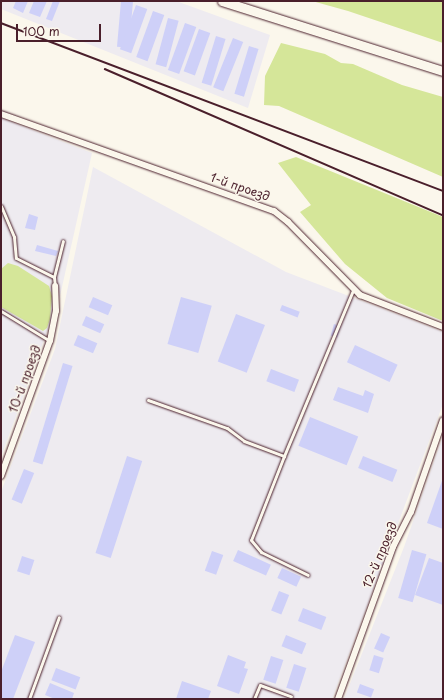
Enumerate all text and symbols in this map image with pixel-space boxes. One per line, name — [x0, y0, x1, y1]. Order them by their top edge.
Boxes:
scale bar — [18, 16, 103, 42]
text: 100 m — [23, 22, 60, 40]
street label: 1-й проезд — [208, 170, 272, 204]
street label: 10-й проезд — [6, 343, 44, 415]
street label: 12-й проезд — [360, 520, 400, 590]

